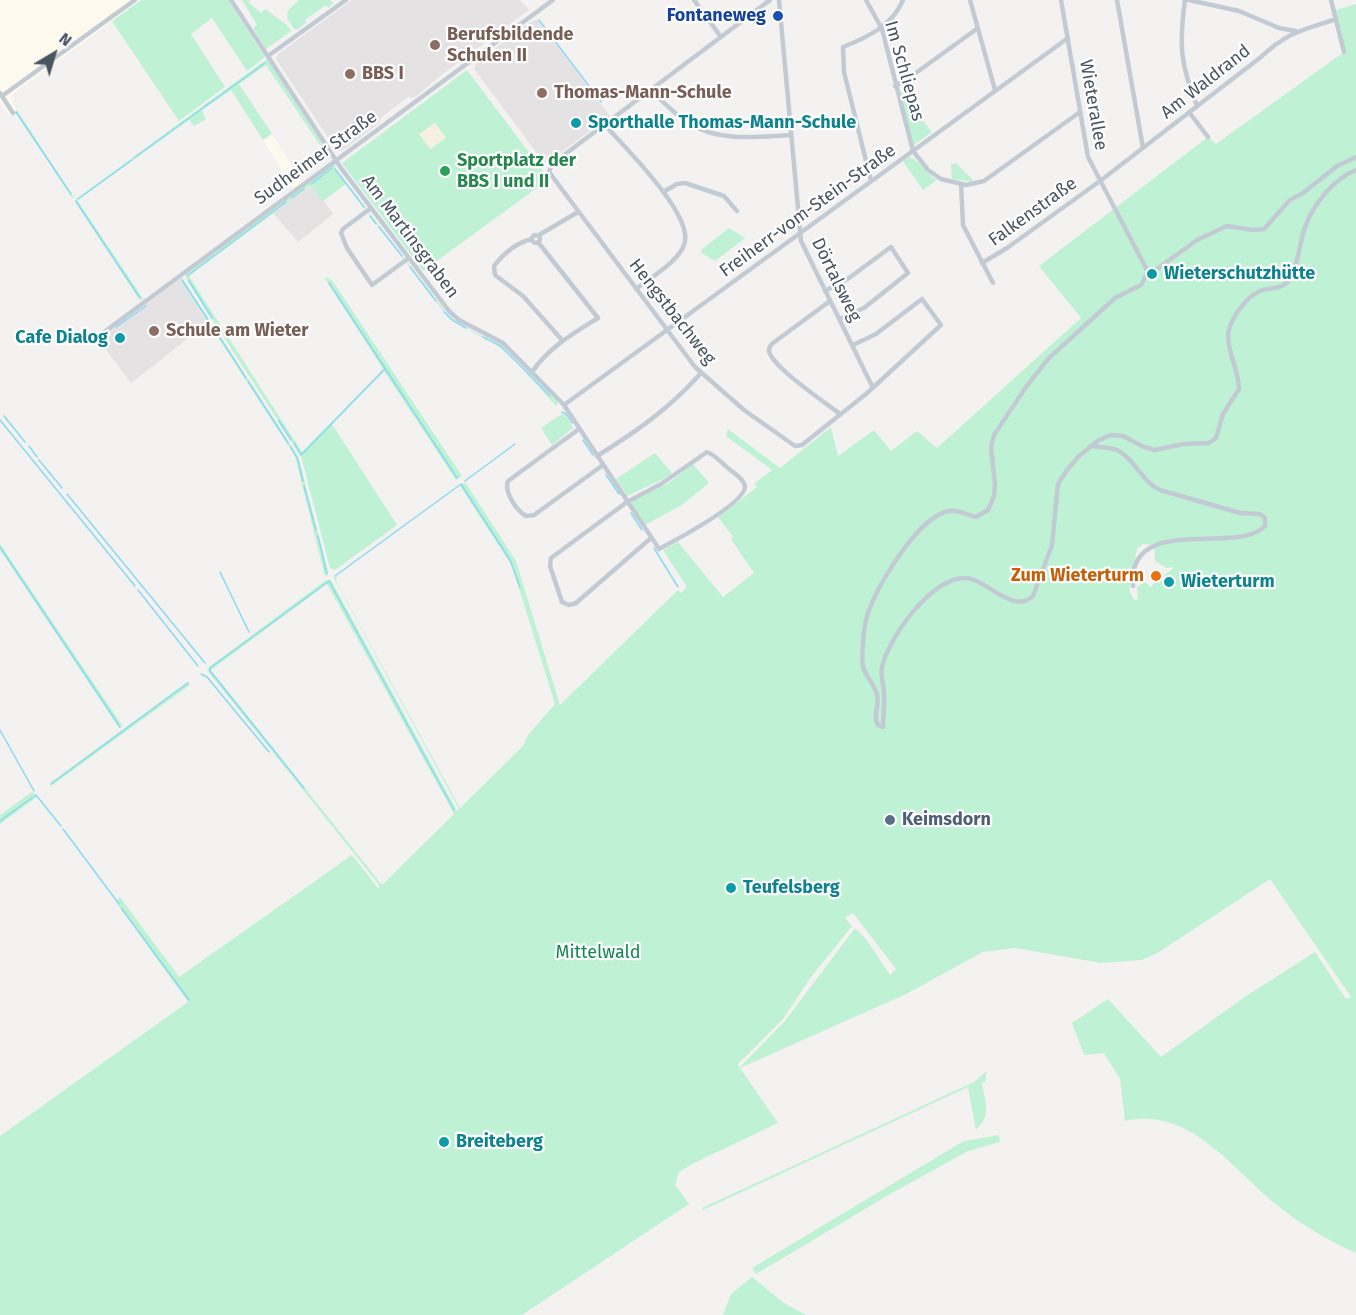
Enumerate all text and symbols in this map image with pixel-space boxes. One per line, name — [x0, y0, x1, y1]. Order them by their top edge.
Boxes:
place label: Fontaneweg — [667, 5, 766, 27]
marker: Fontaneweg — [771, 9, 785, 23]
street label: Im Schliepas — [879, 18, 929, 124]
north arrow — [24, 24, 84, 84]
place label: Berufsbildende Schulen II — [447, 24, 574, 66]
text: N — [55, 29, 75, 50]
marker: Berufsbildende Schulen II — [428, 38, 442, 52]
street label: Am Waldrand — [1157, 40, 1255, 124]
street label: Wieterallee — [1074, 58, 1112, 152]
place label: BBS I — [362, 63, 404, 85]
marker: BBS I — [343, 67, 357, 81]
place label: Thomas-Mann-Schule — [554, 82, 732, 104]
marker: Thomas-Mann-Schule — [535, 86, 549, 100]
street label: Sudheimer Straße — [250, 106, 382, 210]
place label: Sporthalle Thomas-Mann-Schule — [588, 112, 856, 134]
marker: Sporthalle Thomas-Mann-Schule — [569, 116, 583, 130]
street label: Freiherr-vom-Stein-Straße — [716, 140, 900, 282]
place label: Sportplatz der BBS I und II — [457, 150, 576, 192]
marker: Sportplatz der BBS I und II — [438, 164, 452, 178]
street label: Am Martinsgraben — [357, 171, 463, 303]
street label: Falkenstraße — [985, 173, 1081, 251]
street label: Dörtalsweg — [806, 235, 866, 325]
street label: Hengstbachweg — [624, 255, 720, 369]
place label: Wieterschutzhütte — [1164, 263, 1315, 285]
marker: Wieterschutzhütte — [1145, 267, 1159, 281]
place label: Schule am Wieter — [166, 320, 308, 342]
marker: Schule am Wieter — [147, 324, 161, 338]
place label: Cafe Dialog — [15, 327, 108, 349]
marker: Cafe Dialog — [113, 331, 127, 345]
place label: Zum Wieterturm — [1011, 565, 1144, 587]
marker: Zum Wieterturm — [1149, 569, 1163, 583]
place label: Wieterturm — [1181, 571, 1275, 593]
marker: Wieterturm — [1162, 575, 1176, 589]
place label: Keimsdorn — [902, 809, 991, 831]
marker: Keimsdorn — [883, 813, 897, 827]
place label: Teufelsberg — [743, 877, 840, 899]
marker: Teufelsberg — [724, 881, 738, 895]
park label: Mittelwald — [555, 942, 641, 964]
place label: Breiteberg — [456, 1131, 543, 1153]
marker: Breiteberg — [437, 1135, 451, 1149]

